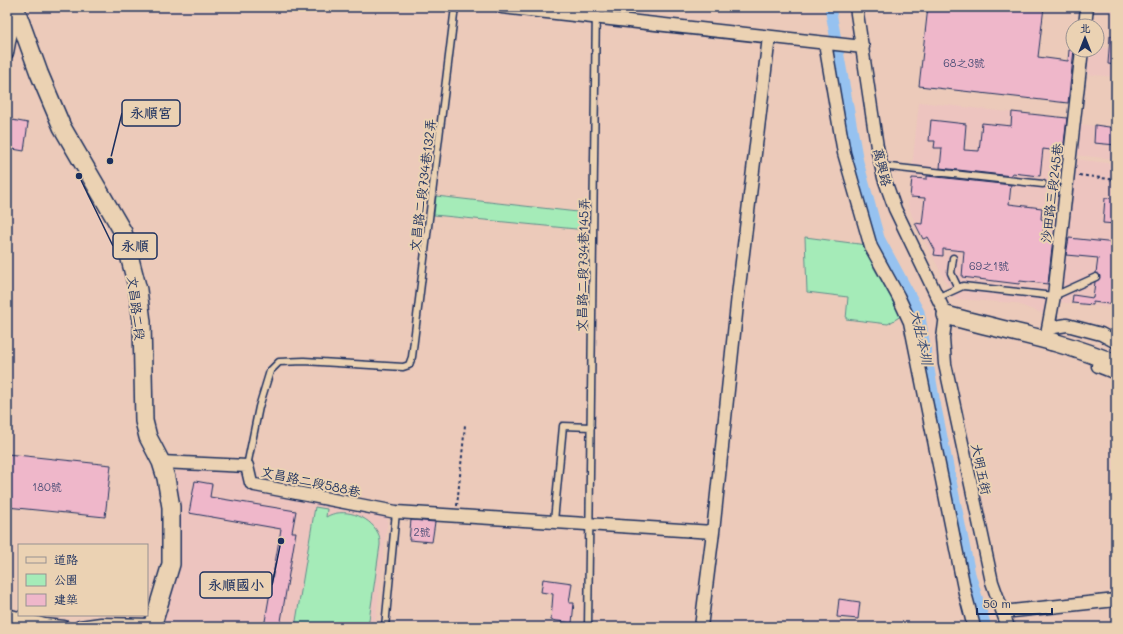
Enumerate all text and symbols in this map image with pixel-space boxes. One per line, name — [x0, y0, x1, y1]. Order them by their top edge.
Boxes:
north arrow — [1065, 18, 1105, 58]
text: 北 — [1080, 20, 1091, 35]
house number: 68之3號 — [943, 55, 985, 70]
callout: 永順宮 — [122, 100, 180, 126]
text: 永順宮 — [130, 103, 172, 122]
street label: 文昌路二段734巷132弄 — [405, 117, 439, 253]
street label: 沙田路三段245巷 — [1036, 142, 1066, 244]
street label: 萬興路 — [870, 146, 896, 188]
street label: 文昌路二段734巷145弄 — [572, 198, 592, 332]
callout: 永順 — [113, 233, 157, 259]
text: 永順 — [121, 236, 149, 255]
house number: 69之1號 — [969, 258, 1009, 273]
street label: 文昌路二段 — [125, 275, 149, 341]
water label: 大肚本圳 — [906, 308, 938, 368]
street label: 大明五街 — [968, 442, 996, 496]
street label: 文昌路二段588巷 — [260, 462, 362, 500]
house number: 180號 — [32, 479, 62, 494]
house number: 2號 — [413, 524, 431, 539]
legend — [18, 544, 148, 616]
text: 道路 — [54, 551, 78, 567]
text: 公園 — [54, 571, 78, 587]
callout: 永順國小 — [200, 572, 272, 598]
text: 永順國小 — [208, 575, 264, 594]
scale bar — [977, 590, 1052, 616]
text: 建築 — [54, 591, 78, 607]
text: 50 m — [983, 595, 1011, 611]

